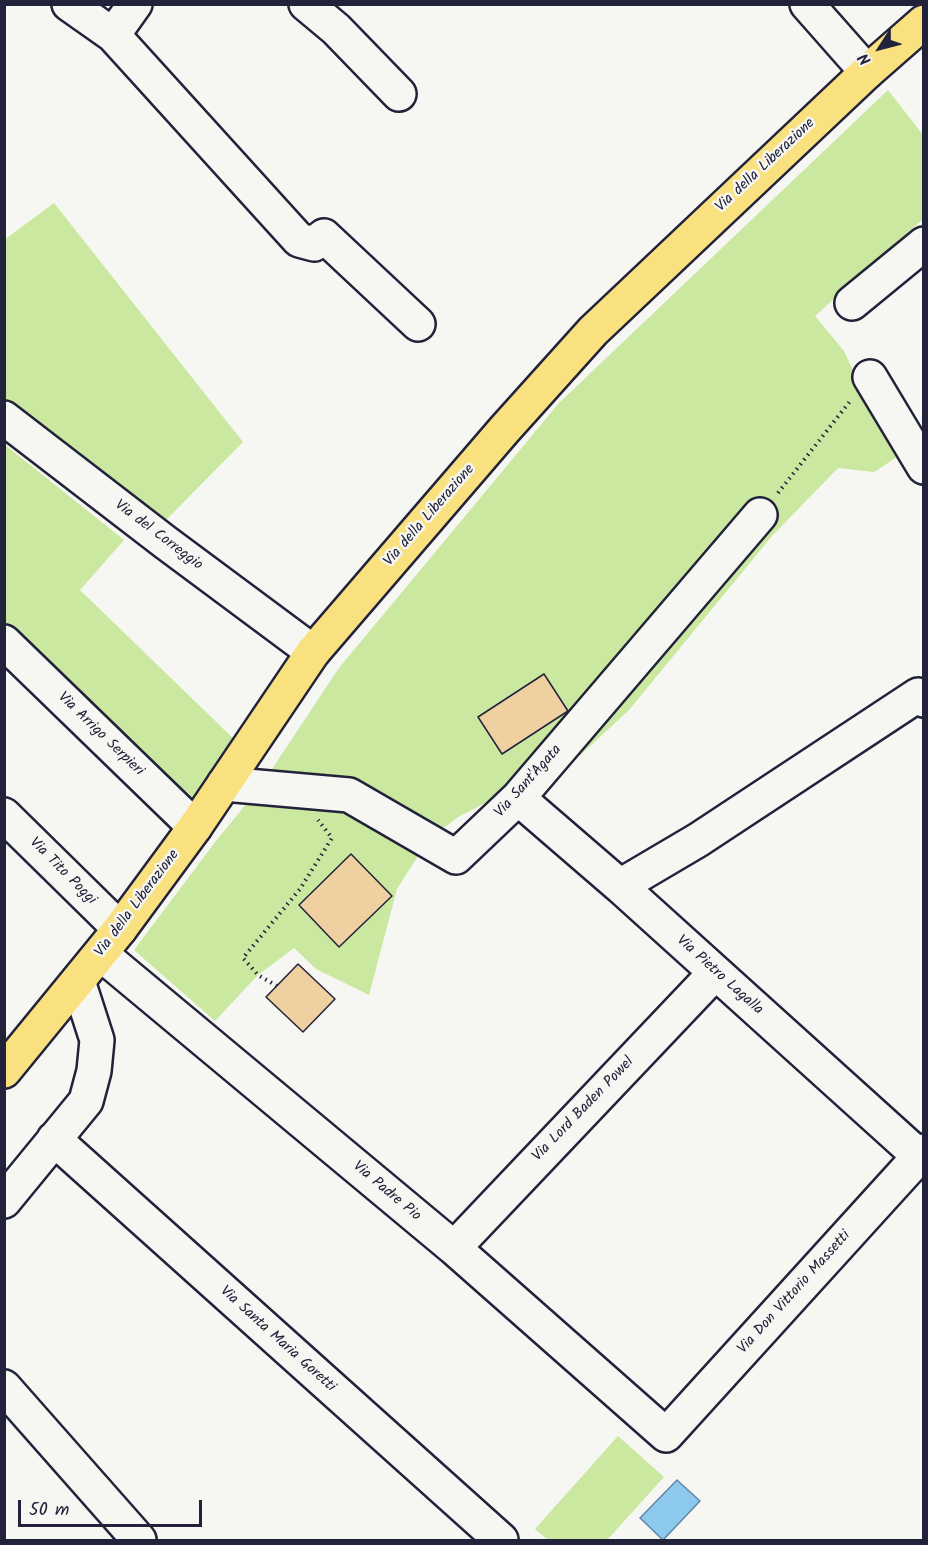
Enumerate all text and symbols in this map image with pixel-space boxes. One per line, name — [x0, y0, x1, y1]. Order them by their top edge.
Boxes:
north arrow — [850, 18, 910, 78]
text: N — [852, 47, 878, 70]
street label: Via della Liberazione — [713, 115, 819, 217]
street label: Via della Liberazione — [381, 461, 479, 571]
street label: Via del Correggio — [110, 497, 206, 575]
street label: Via Arrigo Serpieri — [53, 689, 147, 781]
street label: Via Sant'Agata — [492, 742, 566, 822]
street label: Via Tito Poggi — [25, 835, 99, 909]
street label: Via della Liberazione — [92, 847, 184, 961]
street label: Via Pietro Lagalla — [672, 932, 766, 1020]
street label: Via Lord Baden Powel — [529, 1054, 639, 1166]
street label: Via Padre Pio — [348, 1158, 424, 1226]
street label: Via Don Vittorio Massetti — [735, 1228, 855, 1358]
street label: Via Santa Maria Goretti — [215, 1283, 339, 1397]
scale bar — [21, 1488, 206, 1526]
text: 50 m — [29, 1496, 69, 1525]

